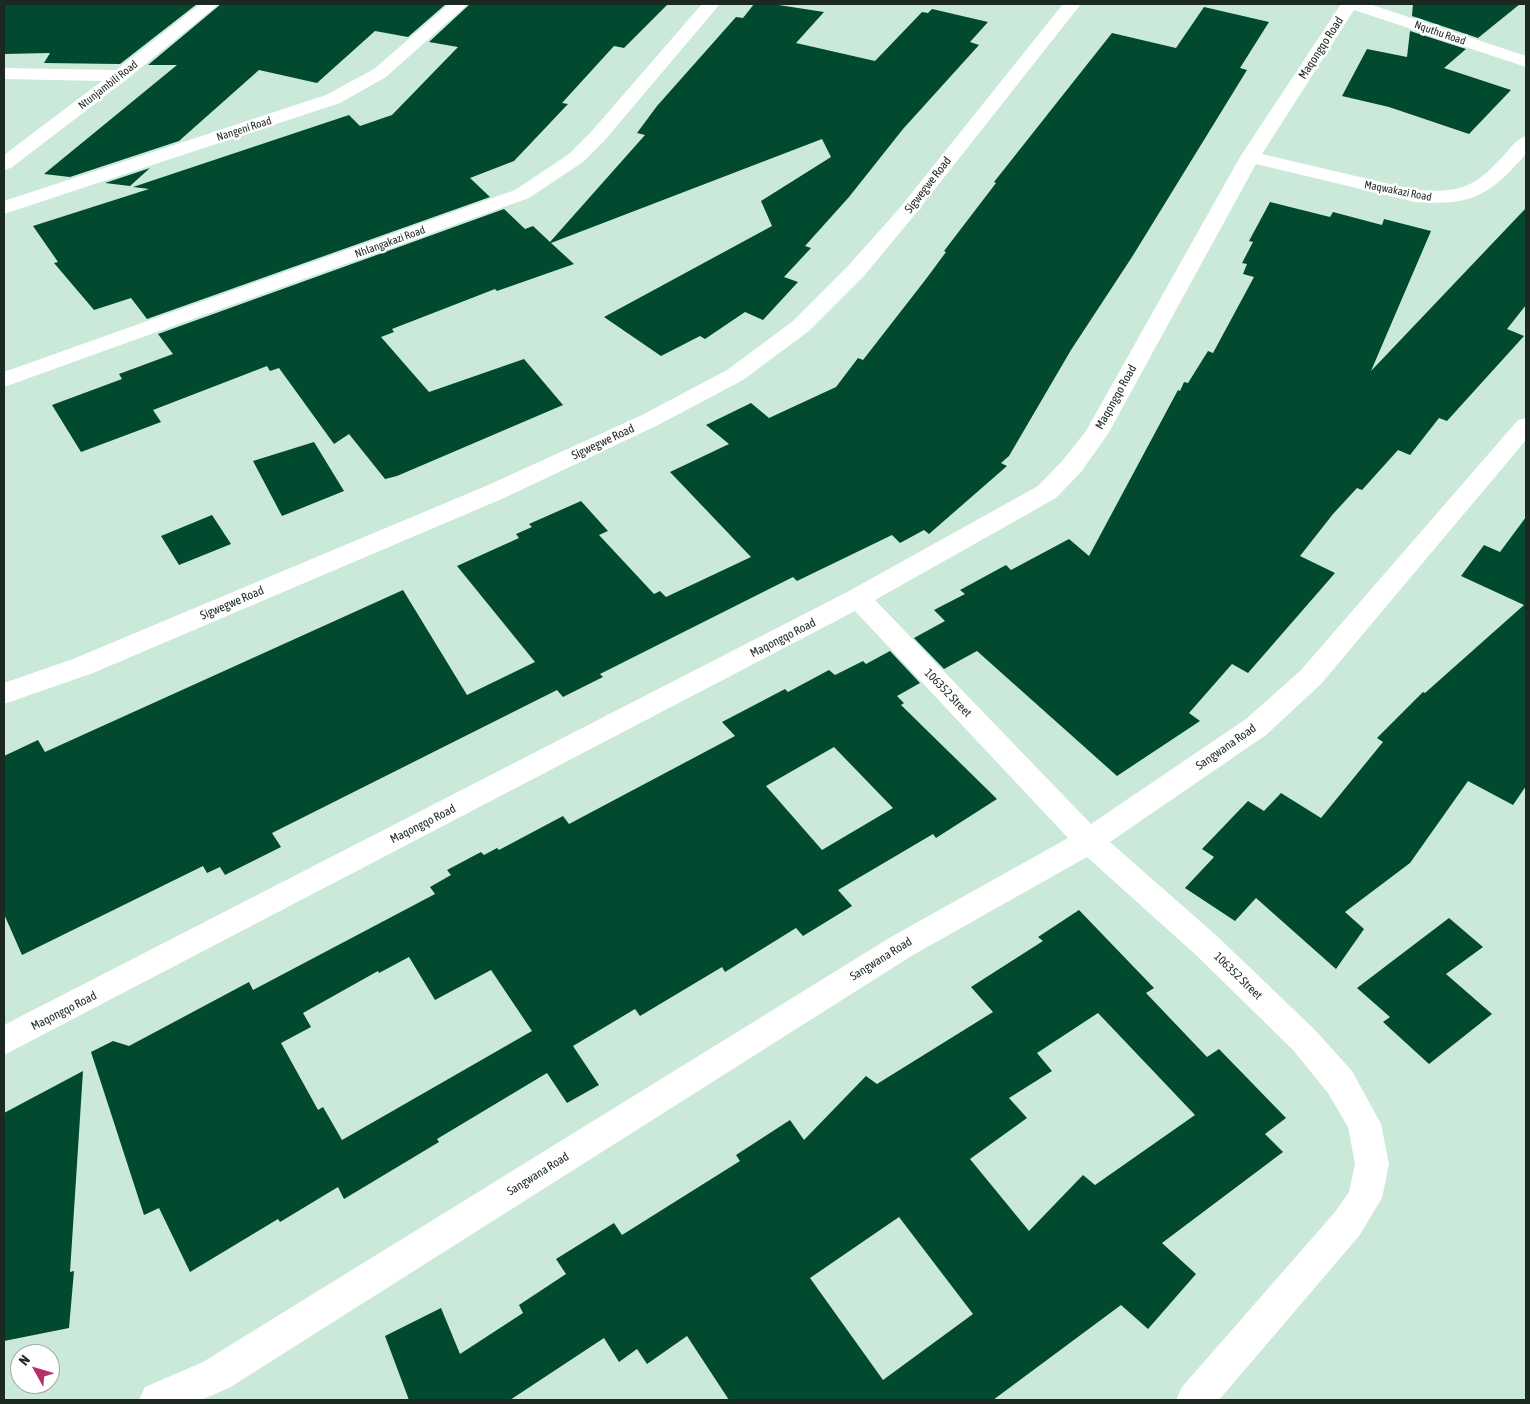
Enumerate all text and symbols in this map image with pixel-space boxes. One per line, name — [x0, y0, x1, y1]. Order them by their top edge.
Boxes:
street label: Maqongqo Road — [1295, 14, 1347, 82]
street label: Nquthu Road — [1413, 18, 1467, 48]
street label: Ntunjambili Road — [76, 58, 140, 112]
street label: Nangeni Road — [215, 114, 273, 144]
street label: Sigwegwe Road — [901, 154, 955, 216]
street label: Maqwakazi Road — [1363, 178, 1433, 204]
street label: Nhlangakazi Road — [353, 223, 427, 261]
street label: Maqongqo Road — [1092, 362, 1140, 432]
street label: Sigwegwe Road — [569, 421, 637, 463]
street label: Sigwegwe Road — [198, 583, 266, 623]
street label: Maqongqo Road — [748, 615, 818, 661]
street label: 106352 Street — [921, 666, 975, 720]
street label: Sangwana Road — [1193, 721, 1259, 773]
street label: Maqongqo Road — [388, 801, 458, 847]
street label: Sangwana Road — [847, 934, 915, 984]
street label: 106352 Street — [1211, 949, 1265, 1003]
street label: Maqongqo Road — [29, 988, 99, 1034]
street label: Sangwana Road — [504, 1149, 572, 1199]
north arrow — [10, 1344, 60, 1394]
text: N — [15, 1352, 33, 1368]

